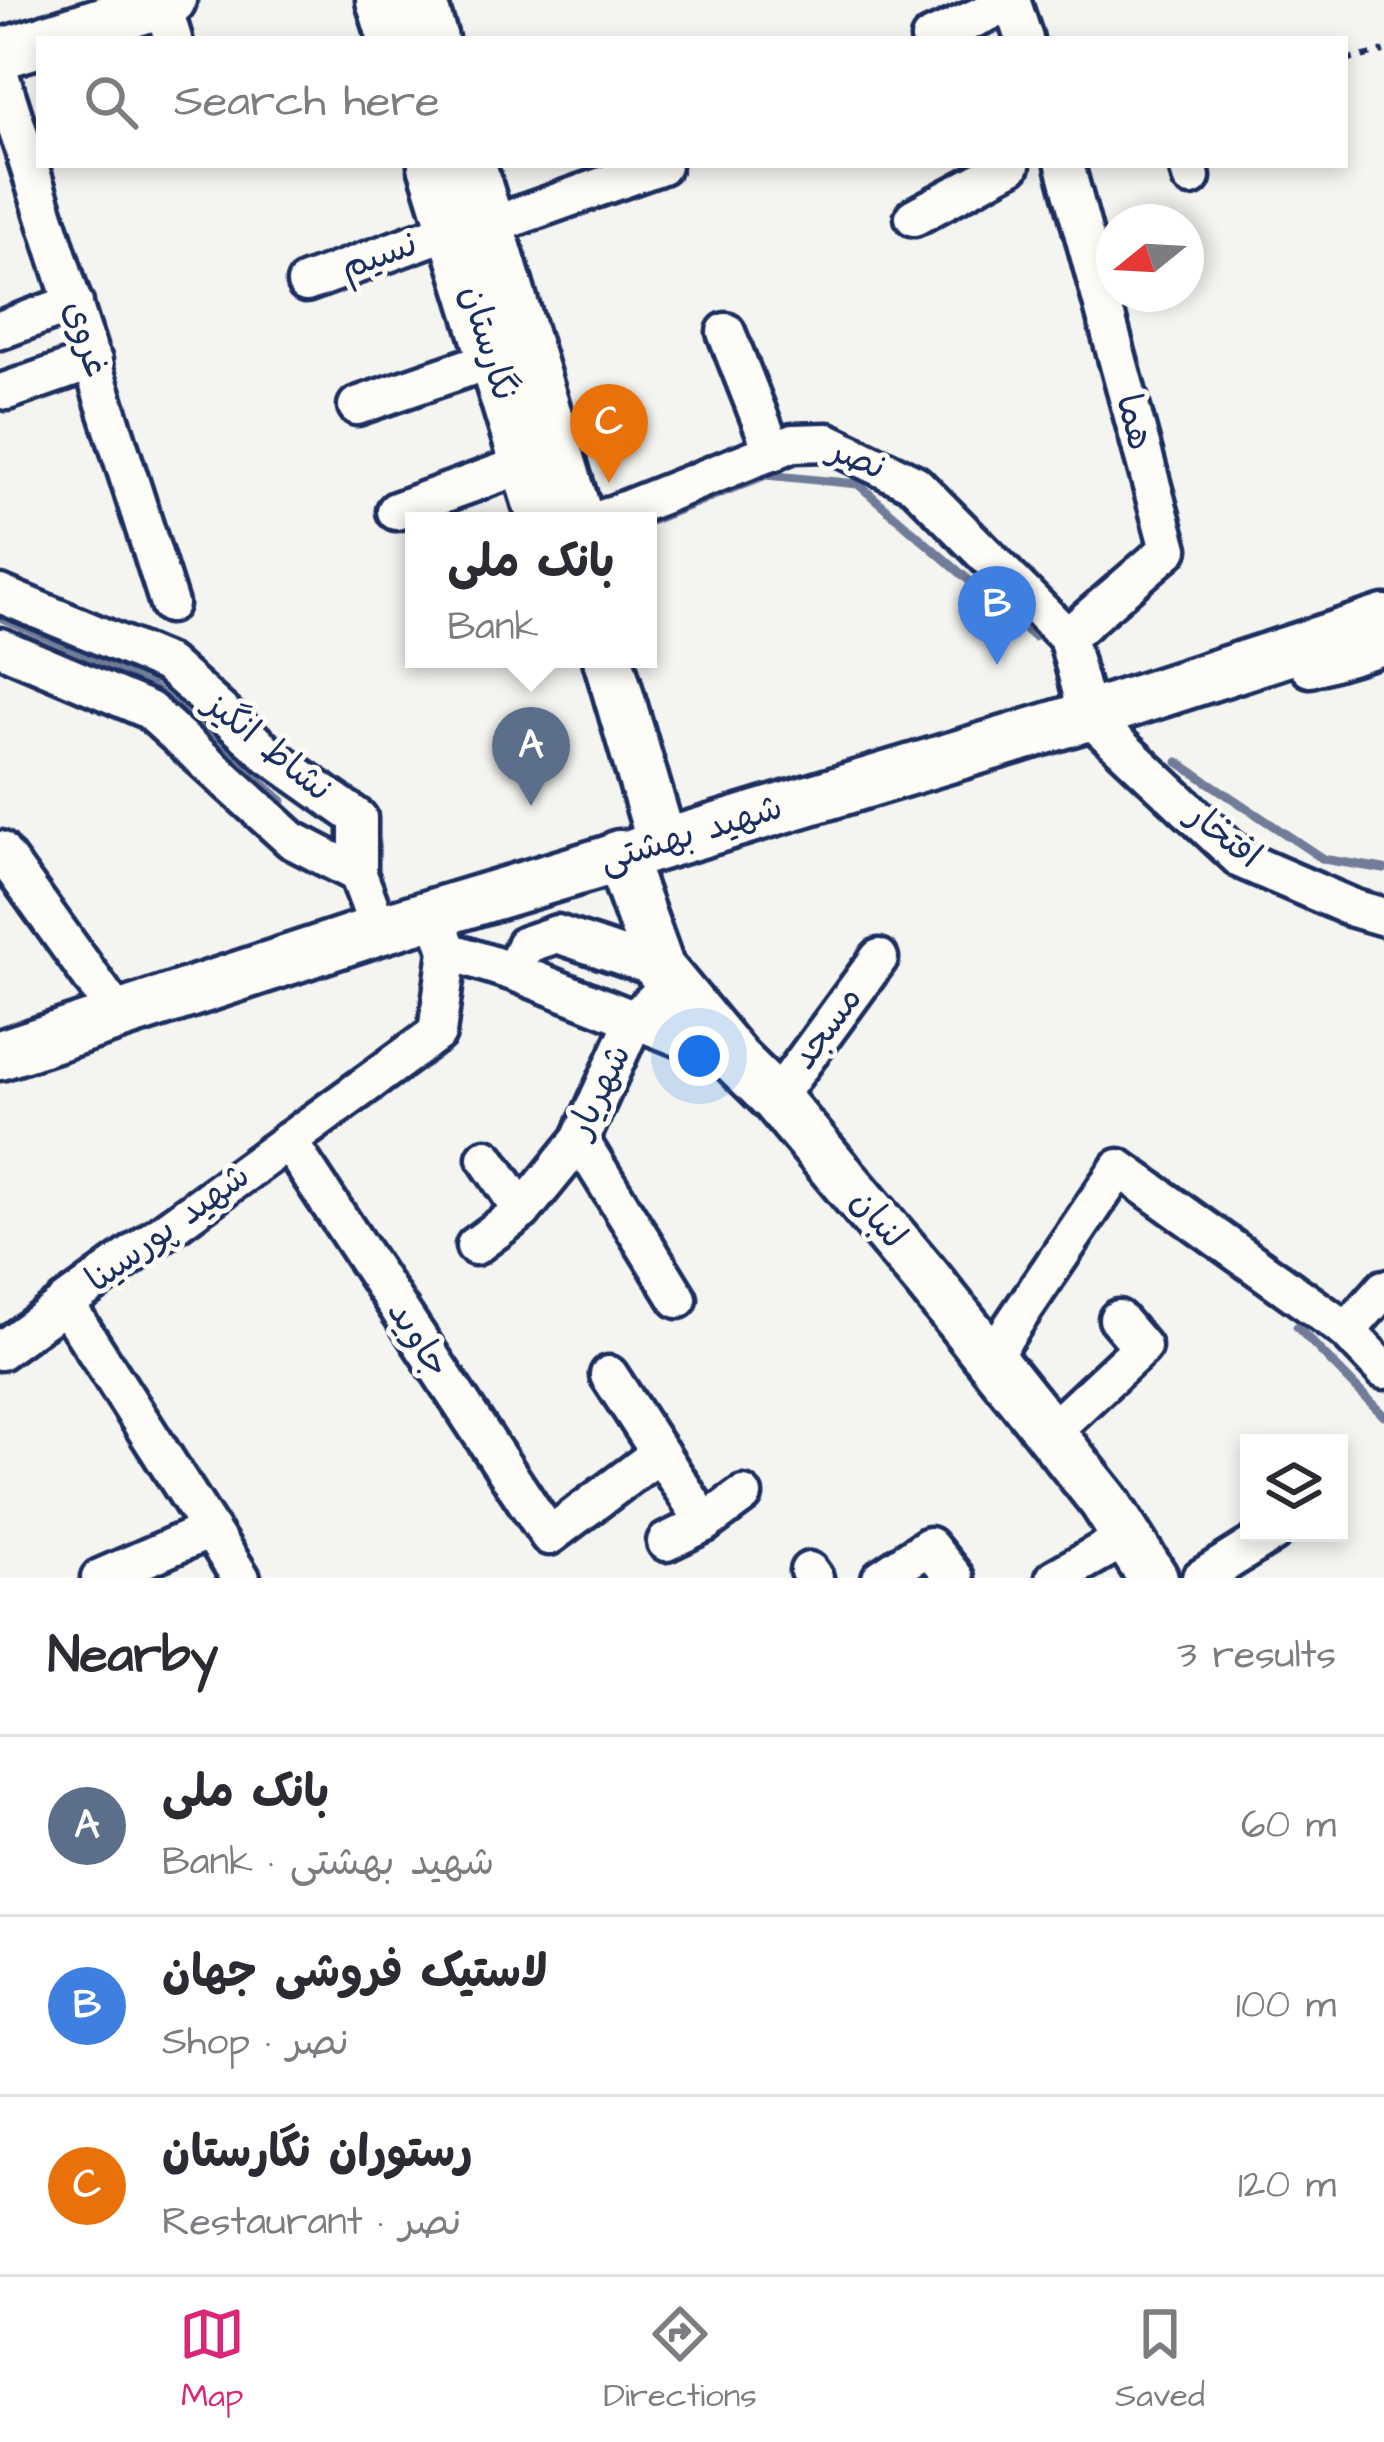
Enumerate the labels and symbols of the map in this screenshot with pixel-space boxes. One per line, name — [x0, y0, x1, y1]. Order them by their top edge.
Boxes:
north arrow — [1096, 204, 1204, 312]
street label: نسیم — [333, 219, 425, 293]
street label: نگارستان — [446, 279, 530, 407]
street label: غروی — [50, 294, 122, 384]
pin: C — [570, 384, 648, 483]
street label: هما — [1102, 388, 1166, 456]
street label: نصر — [818, 424, 893, 493]
pin: B — [958, 566, 1036, 665]
street label: نشاط انگیز — [191, 678, 343, 814]
pin: A — [492, 707, 570, 806]
street label: شهید بهشتی — [593, 782, 789, 886]
street label: افتخار — [1174, 789, 1272, 881]
street label: مسجد — [779, 976, 875, 1080]
your location — [669, 1026, 729, 1086]
street label: شهریار — [554, 1036, 644, 1149]
street label: شهید پورسینا — [75, 1151, 261, 1305]
street label: لنبان — [838, 1178, 918, 1260]
street label: جاوید — [374, 1290, 462, 1388]

